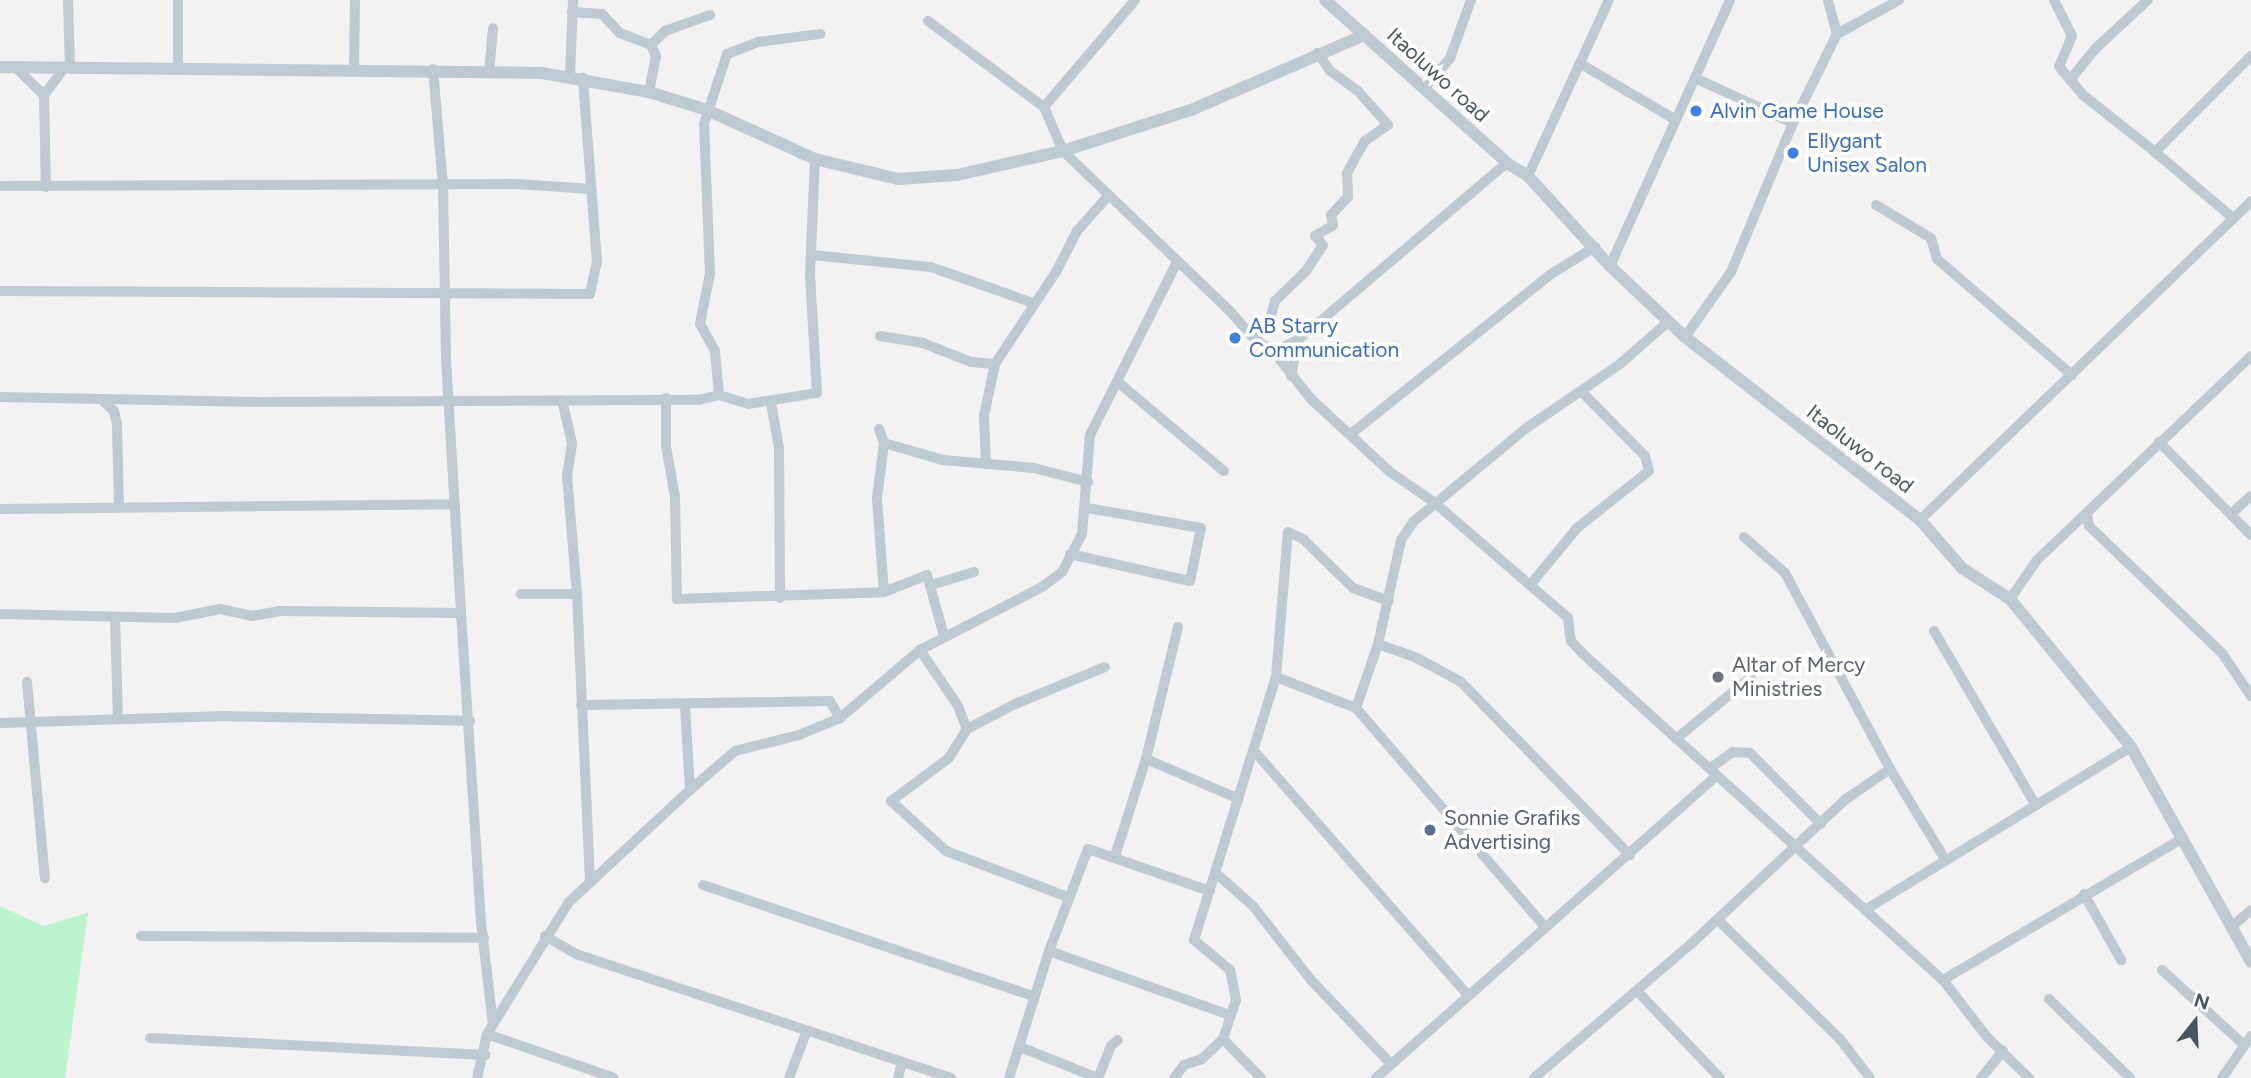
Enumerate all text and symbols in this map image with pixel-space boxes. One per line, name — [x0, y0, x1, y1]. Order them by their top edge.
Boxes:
street label: Itaoluwo road — [1382, 23, 1494, 127]
place label: Alvin Game House — [1710, 98, 1884, 124]
marker: Alvin Game House — [1688, 103, 1704, 119]
place label: Ellygant Unisex Salon — [1807, 128, 1927, 178]
marker: Ellygant Unisex Salon — [1785, 145, 1801, 161]
place label: AB Starry Communication — [1249, 313, 1399, 363]
marker: AB Starry Communication — [1227, 330, 1243, 346]
street label: Itaoluwo road — [1802, 399, 1918, 499]
place label: Altar of Mercy Ministries — [1732, 652, 1865, 702]
marker: Altar of Mercy Ministries — [1710, 669, 1726, 685]
place label: Sonnie Grafiks Advertising — [1444, 805, 1580, 855]
marker: Sonnie Grafiks Advertising — [1422, 822, 1438, 838]
north arrow — [2160, 987, 2230, 1057]
text: N — [2191, 988, 2212, 1015]

